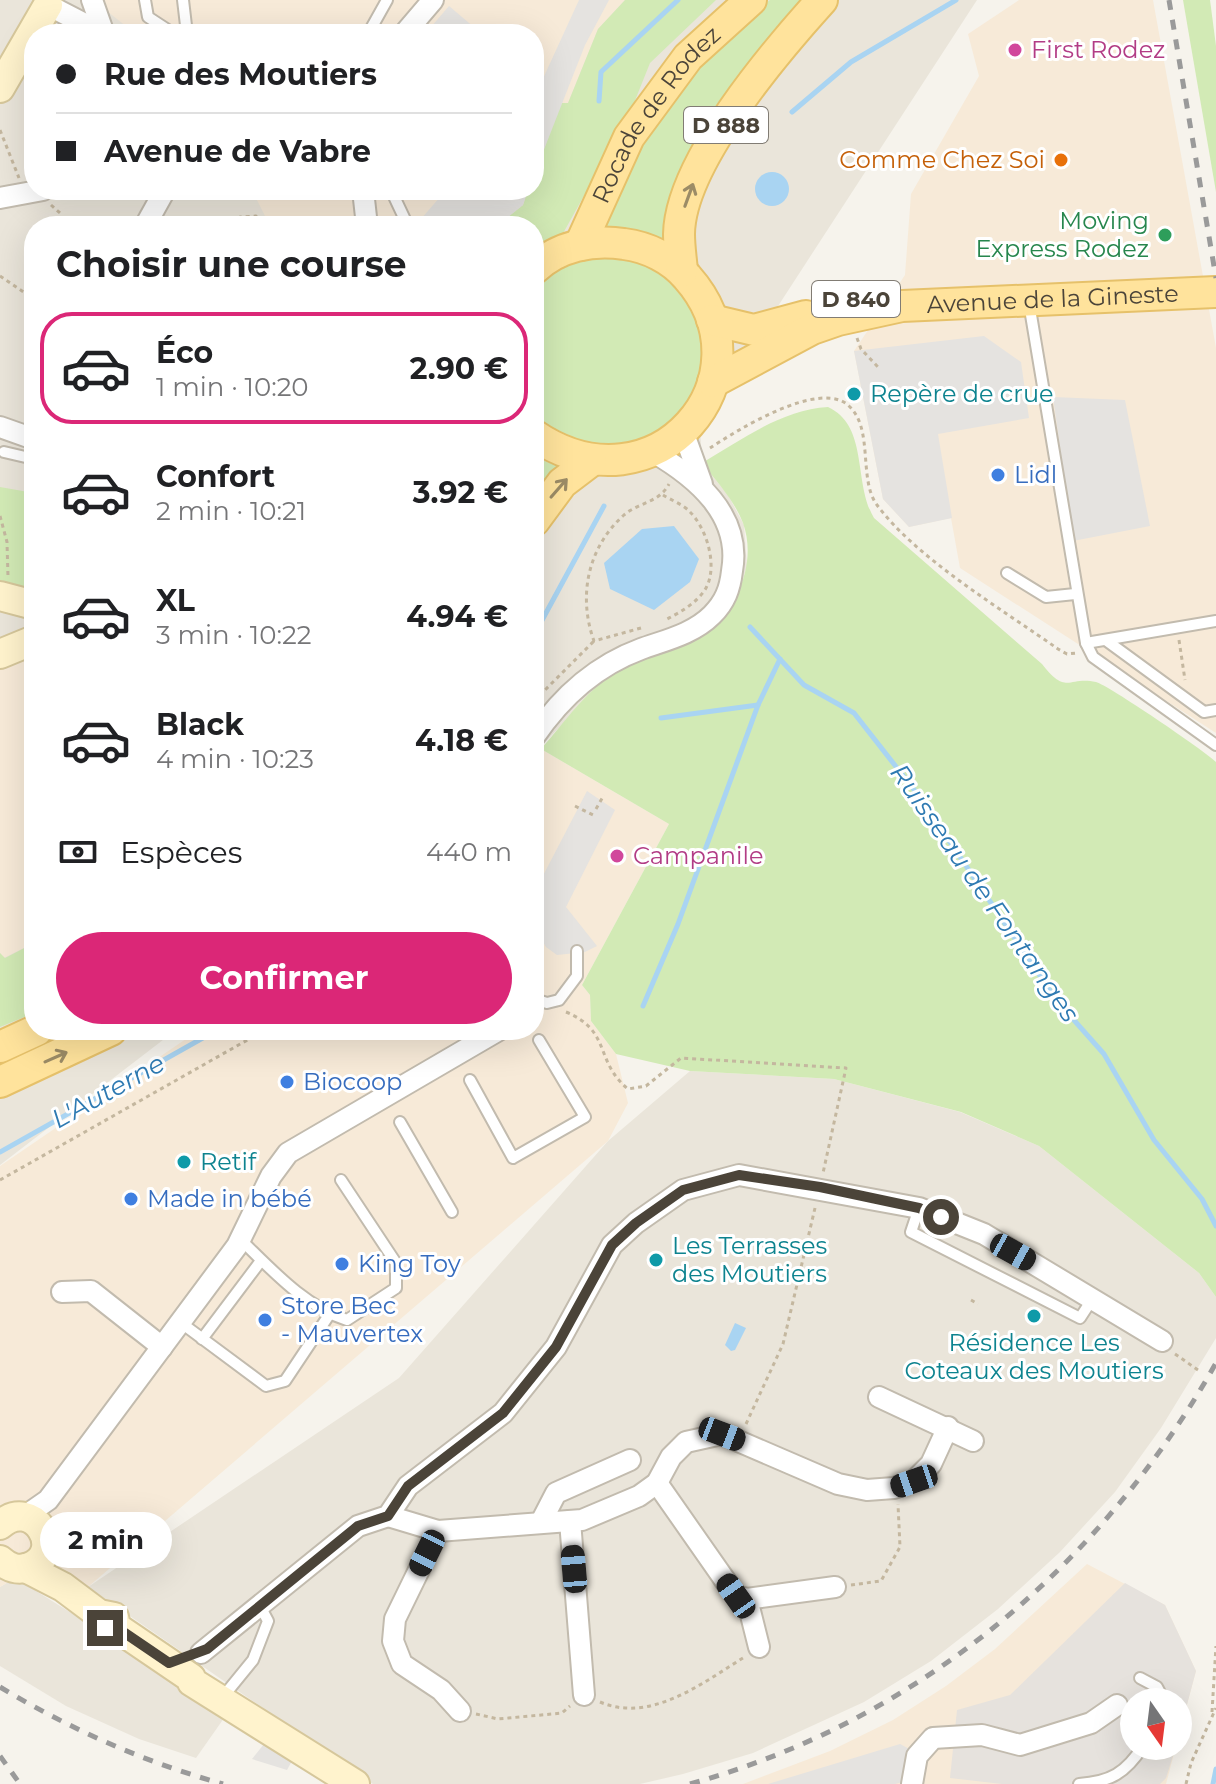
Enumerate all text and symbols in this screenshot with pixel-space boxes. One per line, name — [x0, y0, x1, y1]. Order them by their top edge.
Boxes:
street label: Rocade de Rodez — [586, 20, 726, 208]
place label: First Rodez — [1031, 35, 1165, 64]
marker: First Rodez — [1006, 41, 1024, 59]
text: Rue des Moutiers — [104, 56, 377, 93]
road number: D 888 — [684, 107, 768, 143]
text: Avenue de Vabre — [104, 133, 371, 170]
place label: Comme Chez Soi — [839, 145, 1045, 174]
marker: Comme Chez Soi — [1052, 151, 1070, 169]
one-way arrow — [683, 183, 697, 208]
place label: Moving Express Rodez — [975, 206, 1149, 263]
marker: Moving Express Rodez — [1156, 226, 1174, 244]
text: Choisir une course — [56, 242, 407, 286]
street label: Avenue de la Gineste — [926, 279, 1179, 319]
road number: D 840 — [812, 281, 900, 317]
icon: car — [60, 332, 132, 404]
text: Éco — [156, 334, 213, 371]
text: 2.90 € — [410, 350, 508, 387]
text: 1 min · 10:20 — [156, 371, 309, 403]
place label: Repère de crue — [870, 379, 1054, 408]
marker: Repère de crue — [845, 385, 863, 403]
icon: car — [60, 456, 132, 528]
text: Confort — [156, 458, 275, 495]
place label: Lidl — [1014, 460, 1057, 489]
marker: Lidl — [989, 466, 1007, 484]
text: 3.92 € — [413, 474, 508, 511]
one-way arrow — [550, 479, 568, 499]
text: 2 min · 10:21 — [156, 495, 306, 527]
icon: car — [60, 580, 132, 652]
text: XL — [156, 582, 195, 619]
text: 4.94 € — [406, 598, 508, 635]
text: 3 min · 10:22 — [156, 619, 311, 651]
icon: car — [60, 704, 132, 776]
text: Black — [156, 706, 244, 743]
text: 4.18 € — [415, 722, 508, 759]
text: 4 min · 10:23 — [156, 743, 314, 775]
water label: Ruisseau de Fontanges — [884, 758, 1087, 1028]
icon: cash — [56, 830, 100, 874]
text: Espèces — [120, 834, 242, 871]
text: 440 m — [426, 836, 512, 868]
place label: Campanile — [633, 841, 763, 870]
marker: Campanile — [608, 847, 626, 865]
button: Confirmer — [56, 932, 512, 1024]
water label: L'Auterne — [46, 1047, 170, 1135]
one-way arrow — [43, 1049, 68, 1064]
place label: Biocoop — [303, 1067, 402, 1096]
marker: Biocoop — [278, 1073, 296, 1091]
place label: Retif — [200, 1147, 257, 1176]
marker: Retif — [175, 1153, 193, 1171]
place label: Made in bébé — [147, 1184, 312, 1213]
marker: Made in bébé — [122, 1190, 140, 1208]
route start — [923, 1199, 959, 1235]
car — [986, 1230, 1040, 1274]
place label: Les Terrasses des Moutiers — [672, 1231, 827, 1288]
place label: King Toy — [358, 1249, 461, 1278]
marker: Les Terrasses des Moutiers — [647, 1251, 665, 1269]
marker: King Toy — [333, 1255, 351, 1273]
place label: Store Bec - Mauvertex — [281, 1291, 423, 1348]
marker: Résidence Les Coteaux des Moutiers — [1025, 1307, 1043, 1325]
marker: Store Bec - Mauvertex — [256, 1311, 274, 1329]
place label: Résidence Les Coteaux des Moutiers — [904, 1328, 1164, 1385]
car — [695, 1414, 749, 1454]
car — [887, 1462, 941, 1500]
callout: 2 min — [39, 1512, 171, 1568]
text: 2 min — [68, 1524, 144, 1556]
car — [406, 1526, 448, 1580]
car — [560, 1544, 588, 1594]
car — [712, 1569, 760, 1623]
route end — [87, 1610, 123, 1646]
north arrow — [1120, 1688, 1192, 1760]
map controls — [1120, 1688, 1192, 1760]

